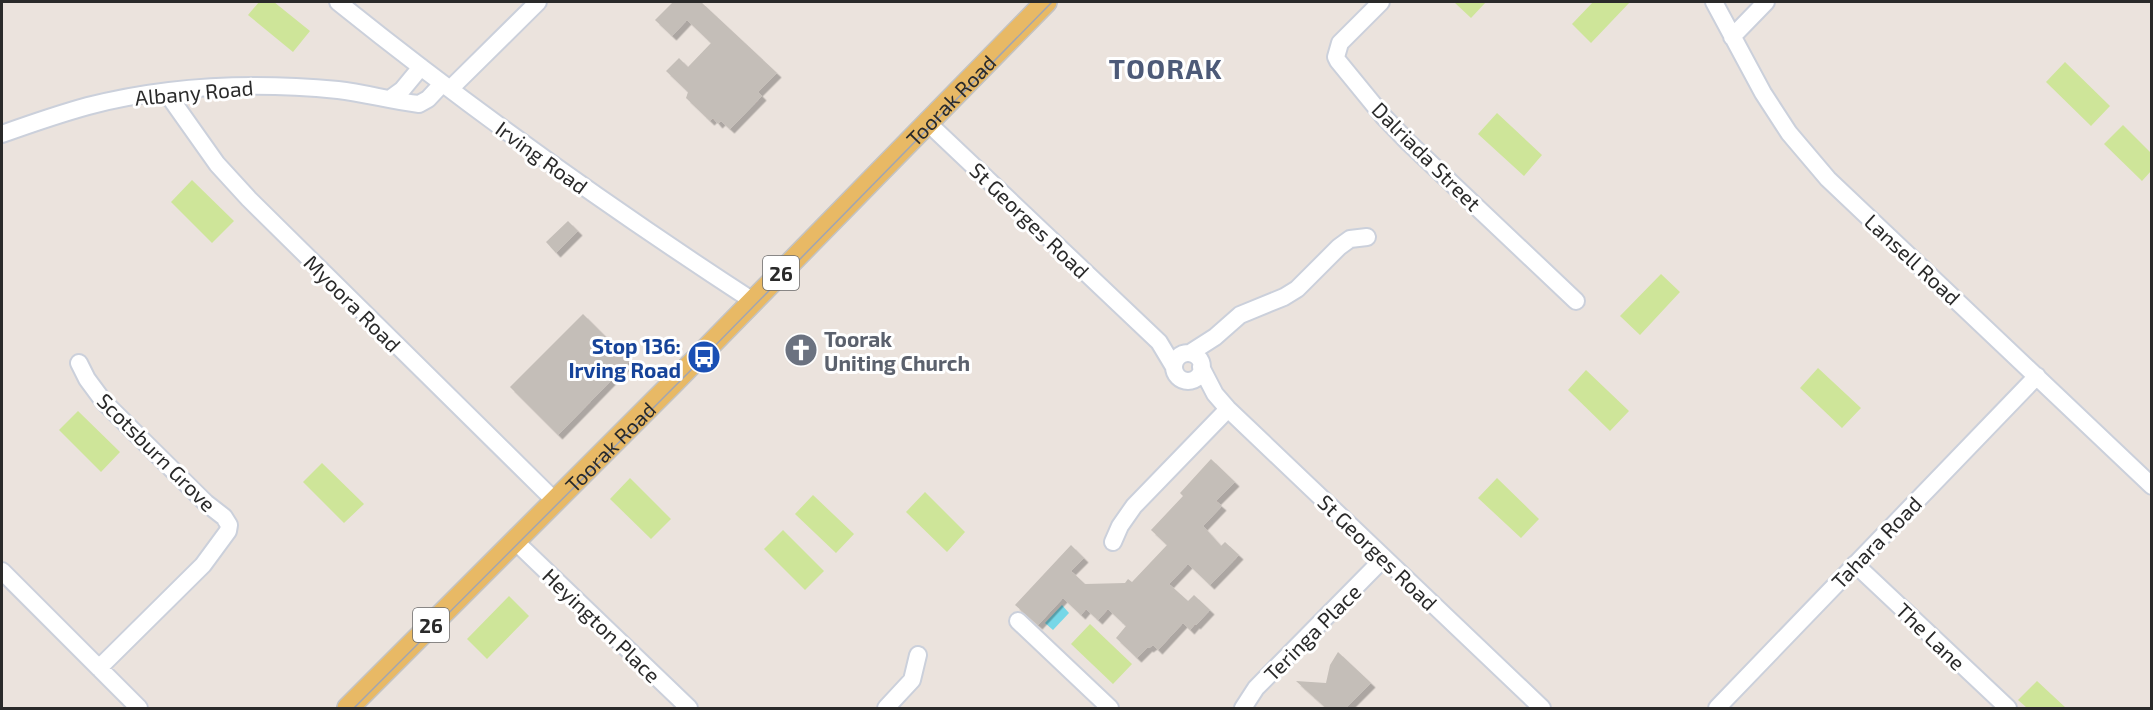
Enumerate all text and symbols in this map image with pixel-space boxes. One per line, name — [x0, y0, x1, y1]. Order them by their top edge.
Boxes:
street label: Toorak Road — [900, 49, 1000, 150]
district label: TOORAK — [1109, 52, 1223, 84]
street label: Albany Road — [134, 74, 254, 110]
street label: Dalriada Street — [1367, 96, 1487, 216]
street label: Irving Road — [491, 115, 593, 199]
street label: St Georges Road — [965, 157, 1095, 283]
street label: Lansell Road — [1860, 208, 1966, 310]
street label: Myoora Road — [300, 250, 406, 356]
road number: 26 — [763, 256, 799, 290]
place label: Toorak Uniting Church — [824, 326, 970, 375]
church icon: Toorak Uniting Church — [783, 332, 819, 368]
place label: Stop 136: Irving Road — [568, 333, 681, 382]
bus stop icon: Stop 136: Irving Road — [686, 339, 722, 375]
street label: Scotsburn Grove — [93, 388, 221, 516]
street label: Toorak Road — [559, 396, 660, 497]
street label: St Georges Road — [1313, 489, 1443, 615]
street label: Tahara Road — [1826, 491, 1926, 593]
street label: Heyington Place — [538, 563, 666, 687]
street label: Teringa Place — [1258, 578, 1366, 686]
street label: The Lane — [1891, 597, 1971, 675]
road number: 26 — [413, 608, 449, 642]

